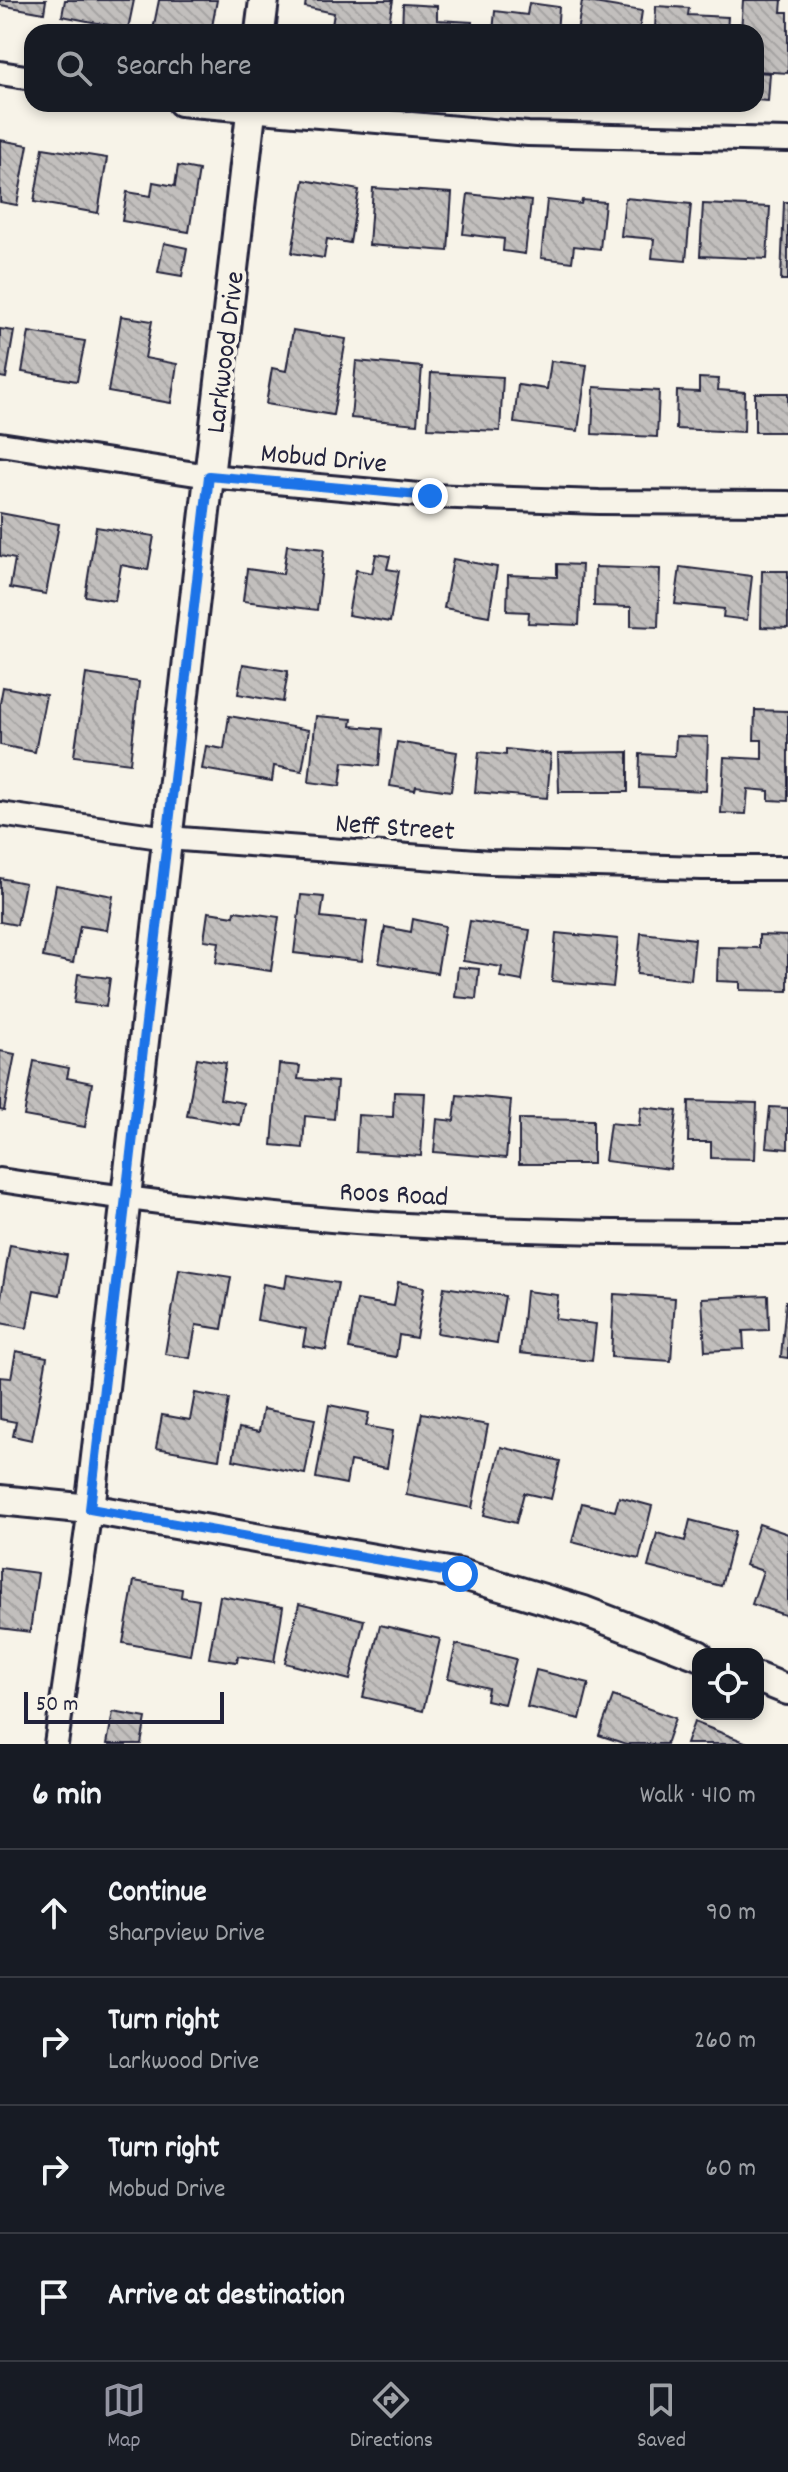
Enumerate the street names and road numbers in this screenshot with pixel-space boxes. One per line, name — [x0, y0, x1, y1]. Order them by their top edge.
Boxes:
street label: Larkwood Drive — [198, 269, 258, 436]
street label: Mobud Drive — [259, 436, 388, 486]
street label: Neff Street — [334, 806, 456, 854]
street label: Roos Road — [338, 1174, 449, 1220]

